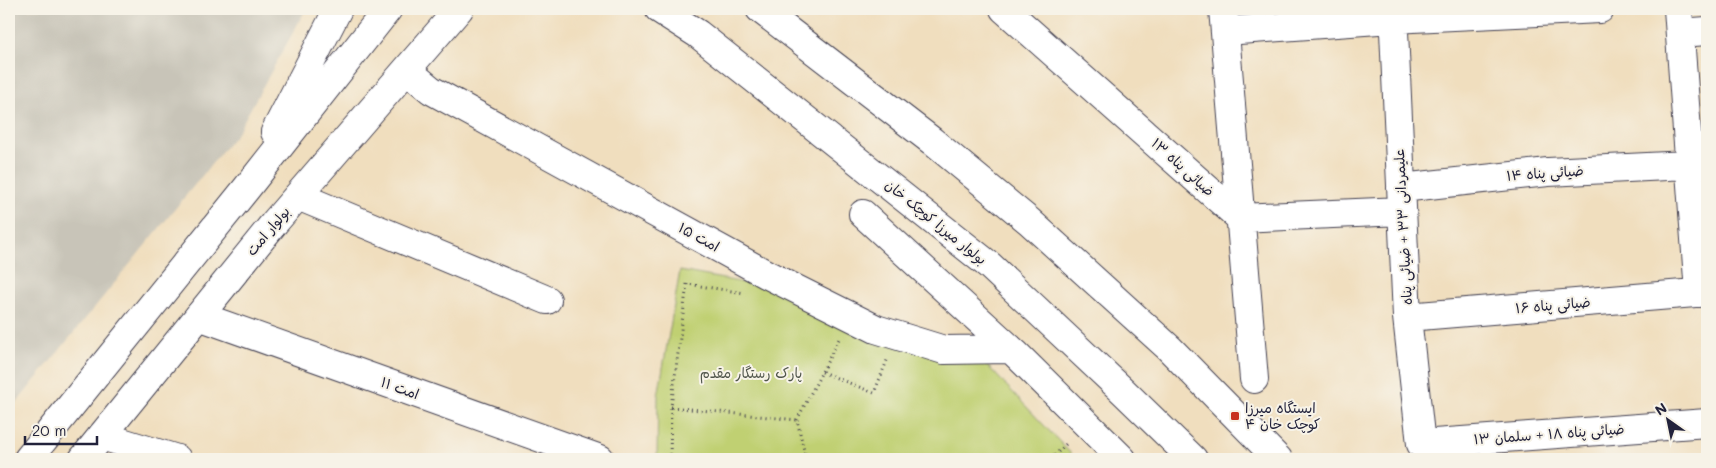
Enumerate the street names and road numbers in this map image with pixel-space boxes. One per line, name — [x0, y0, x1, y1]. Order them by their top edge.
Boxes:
street label: ضیائی پناه ۱۳ — [1147, 133, 1219, 201]
street label: علیمردانی ۳۳ + ضیائی پناه — [1389, 148, 1417, 306]
street label: ضیائی پناه ۱۴ — [1506, 160, 1584, 186]
street label: بولوار میرزا کوچک خان — [881, 175, 991, 269]
street label: بولوار امت — [241, 202, 295, 260]
street label: امت ۱۵ — [675, 218, 723, 256]
street label: ضیائی پناه ۱۶ — [1515, 292, 1591, 318]
street label: امت ۱۱ — [378, 372, 422, 403]
street label: ضیائی پناه ۱۸ + سلمان ۱۳ — [1473, 419, 1625, 449]

